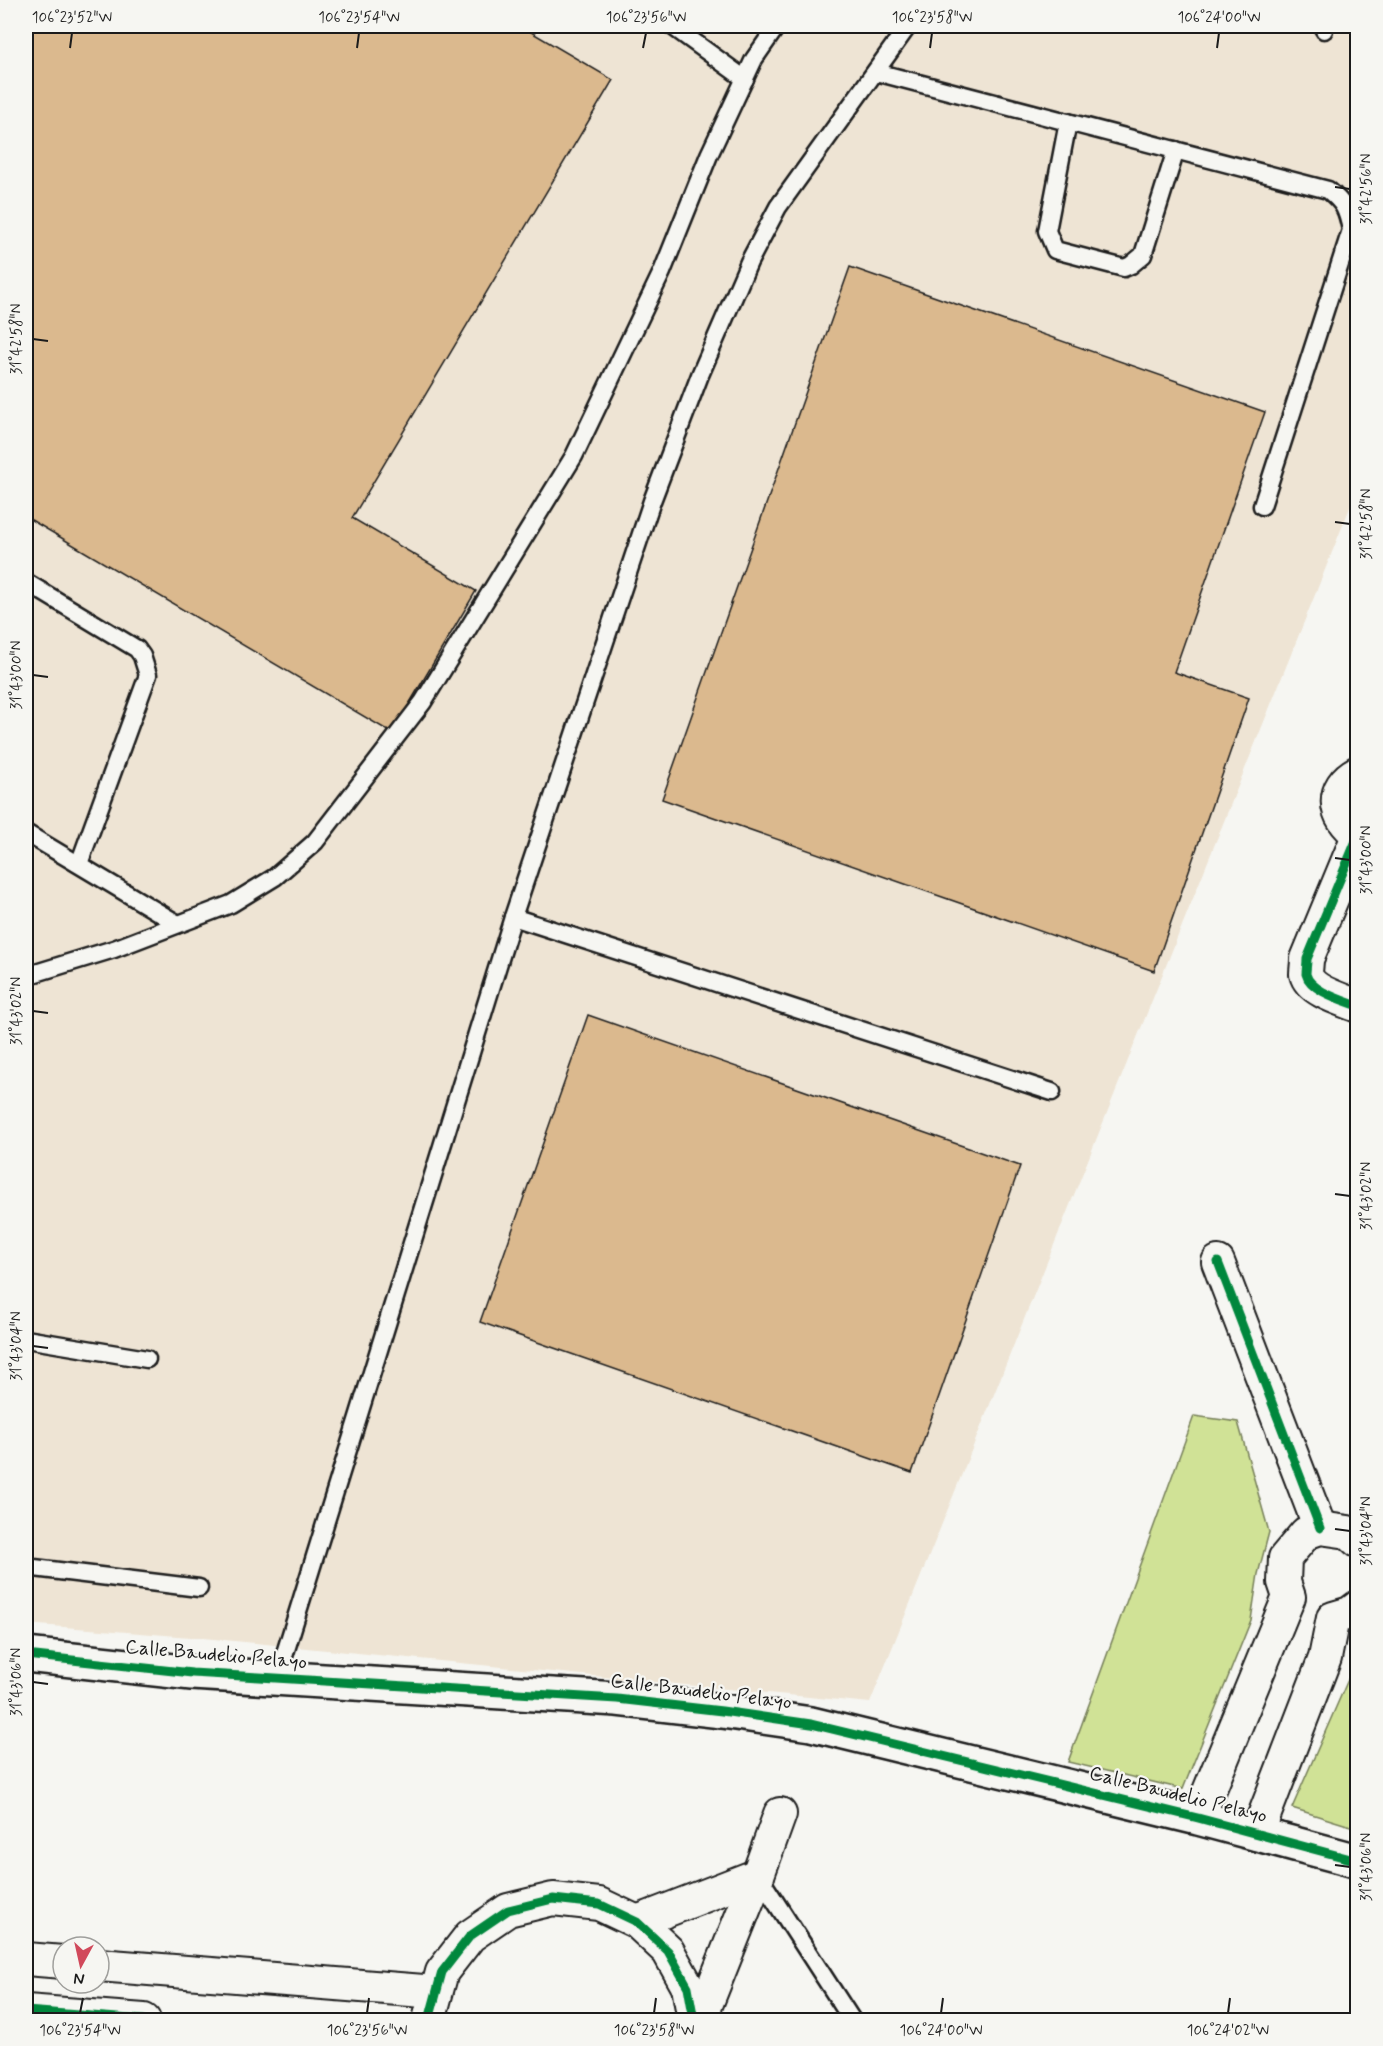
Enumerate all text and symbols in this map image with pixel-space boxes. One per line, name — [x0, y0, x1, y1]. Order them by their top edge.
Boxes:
text: 106°23'52"W — [32, 8, 112, 28]
text: 106°23'54"W — [318, 8, 400, 28]
text: 106°23'56"W — [606, 8, 686, 28]
text: 106°23'58"W — [892, 8, 972, 28]
text: 106°24'00"W — [1177, 8, 1261, 28]
text: 31°42'56"N — [1357, 154, 1377, 224]
text: 31°42'58"N — [7, 304, 27, 374]
text: 31°42'58"N — [1357, 489, 1377, 559]
text: 31°43'00"N — [7, 641, 27, 709]
text: 31°43'00"N — [1357, 826, 1377, 894]
text: 31°43'02"N — [7, 977, 27, 1045]
text: 31°43'02"N — [1357, 1162, 1377, 1230]
text: 31°43'04"N — [7, 1311, 27, 1381]
text: 31°43'04"N — [1357, 1496, 1377, 1566]
street label: Calle Baudelio Pelayo — [124, 1634, 308, 1676]
text: 31°43'06"N — [7, 1648, 27, 1716]
street label: Calle Baudelio Pelayo — [609, 1667, 793, 1717]
street label: Calle Baudelio Pelayo — [1086, 1760, 1270, 1830]
text: 31°43'06"N — [1357, 1833, 1377, 1901]
north arrow — [51, 1935, 111, 1995]
text: N — [72, 1967, 86, 1990]
text: 106°23'54"W — [39, 2021, 121, 2041]
text: 106°23'56"W — [327, 2021, 407, 2041]
text: 106°23'58"W — [614, 2021, 694, 2041]
text: 106°24'00"W — [899, 2021, 983, 2041]
text: 106°24'02"W — [1187, 2021, 1269, 2041]

